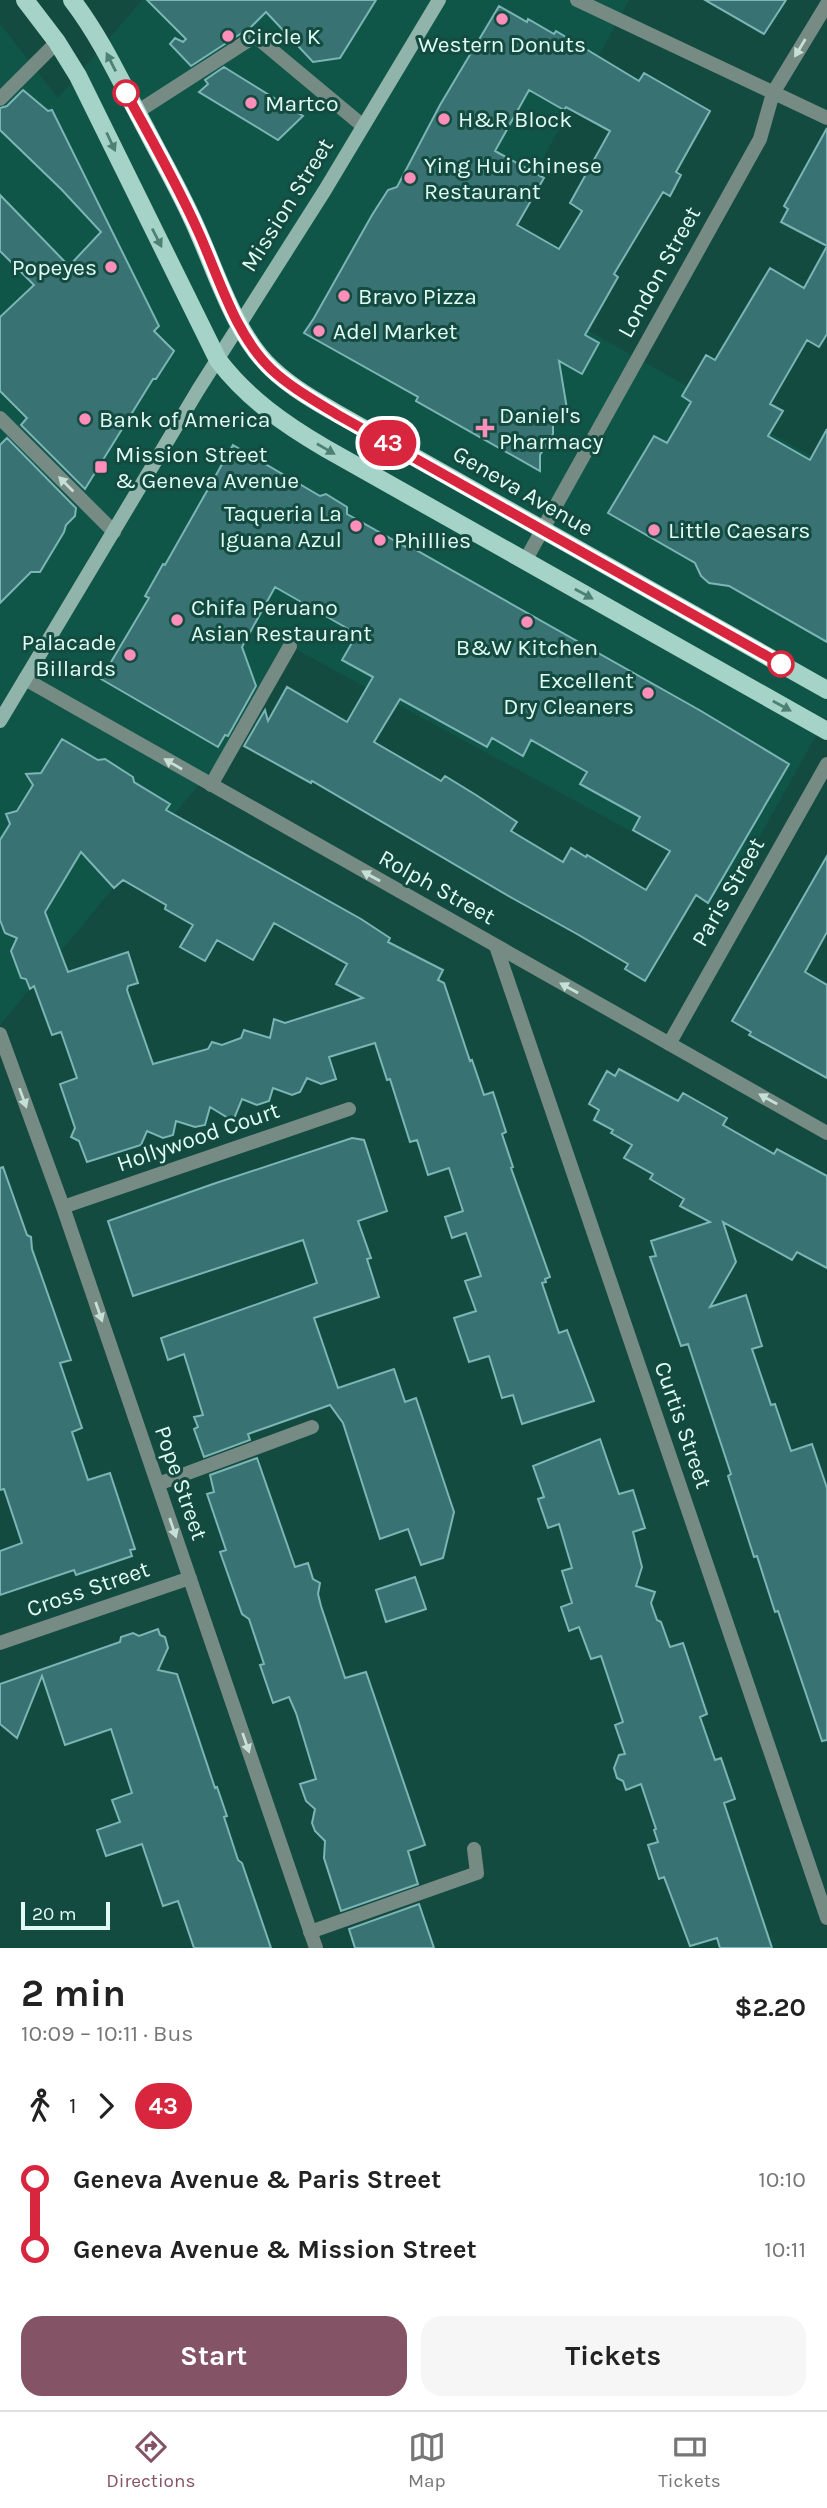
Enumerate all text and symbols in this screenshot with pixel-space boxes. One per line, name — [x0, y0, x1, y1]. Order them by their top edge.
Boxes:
marker: Western Donuts — [494, 11, 510, 27]
place label: Circle K — [242, 23, 321, 50]
marker: Circle K — [220, 28, 236, 44]
place label: Western Donuts — [418, 31, 586, 58]
one-way arrow — [794, 39, 807, 58]
one-way arrow — [105, 52, 116, 72]
unlabelled marker — [113, 80, 139, 106]
place label: Martco — [265, 90, 339, 117]
marker: Martco — [243, 95, 259, 111]
place label: H&R Block — [458, 106, 572, 133]
marker: H&R Block — [436, 111, 452, 127]
one-way arrow — [105, 132, 116, 152]
street label: Mission Street — [235, 133, 339, 277]
place label: Ying Hui Chinese Restaurant — [424, 152, 602, 205]
marker: Ying Hui Chinese Restaurant — [402, 170, 418, 186]
street label: London Street — [612, 201, 706, 342]
one-way arrow — [151, 228, 163, 248]
place label: Popeyes — [12, 254, 97, 281]
marker: Popeyes — [103, 259, 119, 275]
place label: Bravo Pizza — [358, 283, 477, 310]
marker: Bravo Pizza — [336, 288, 352, 304]
place label: Adel Market — [333, 318, 458, 345]
marker: Adel Market — [311, 323, 327, 339]
place label: Daniel's Pharmacy — [499, 402, 604, 455]
place label: Bank of America — [99, 406, 270, 433]
marker: Bank of America — [77, 411, 93, 427]
line badge: 43 — [356, 420, 420, 466]
marker: Daniel's Pharmacy — [477, 420, 493, 436]
text: 43 — [373, 429, 403, 457]
street label: Geneva Avenue — [448, 440, 598, 542]
place label: Mission Street & Geneva Avenue — [115, 441, 299, 494]
one-way arrow — [317, 443, 336, 455]
marker: Mission Street & Geneva Avenue — [93, 459, 109, 475]
one-way arrow — [58, 476, 74, 493]
place label: Taqueria La Iguana Azul — [219, 500, 342, 553]
place label: Little Caesars — [668, 517, 810, 544]
marker: Taqueria La Iguana Azul — [348, 518, 364, 534]
marker: Little Caesars — [646, 522, 662, 538]
place label: Phillies — [394, 527, 471, 554]
marker: Phillies — [372, 532, 388, 548]
one-way arrow — [575, 588, 594, 600]
place label: Chifa Peruano Asian Restaurant — [191, 594, 372, 647]
marker: Chifa Peruano Asian Restaurant — [169, 612, 185, 628]
marker: B&W Kitchen — [519, 614, 535, 630]
place label: Palacade Billards — [22, 629, 116, 682]
place label: B&W Kitchen — [456, 634, 598, 661]
marker: Palacade Billards — [122, 647, 138, 663]
unlabelled marker — [768, 651, 794, 677]
place label: Excellent Dry Cleaners — [503, 667, 634, 720]
marker: Excellent Dry Cleaners — [640, 685, 656, 701]
one-way arrow — [773, 700, 792, 712]
one-way arrow — [164, 758, 183, 770]
street label: Paris Street — [686, 832, 770, 951]
street label: Rolph Street — [374, 844, 500, 930]
one-way arrow — [362, 870, 381, 882]
one-way arrow — [560, 982, 579, 994]
one-way arrow — [18, 1087, 29, 1108]
one-way arrow — [758, 1093, 777, 1105]
street label: Hollywood Court — [113, 1096, 283, 1177]
one-way arrow — [94, 1302, 105, 1323]
street label: Curtis Street — [649, 1358, 717, 1492]
street label: Pope Street — [149, 1422, 213, 1544]
one-way arrow — [168, 1517, 179, 1538]
street label: Cross Street — [23, 1555, 153, 1623]
one-way arrow — [241, 1733, 252, 1754]
scale bar — [21, 1899, 110, 1931]
text: 20 m — [32, 1903, 77, 1925]
text: 2 min — [21, 1971, 126, 2016]
text: $2.20 — [735, 1992, 806, 2023]
text: 10:09 – 10:11 · Bus — [21, 2020, 193, 2047]
icon: walk — [21, 2087, 59, 2125]
icon: forward — [87, 2087, 125, 2125]
text: 1 — [69, 2092, 77, 2119]
text: 43 — [149, 2092, 178, 2120]
text: Geneva Avenue & Paris Street — [73, 2164, 441, 2195]
text: 10:10 — [758, 2166, 806, 2193]
text: Geneva Avenue & Mission Street — [73, 2234, 477, 2265]
text: 10:11 — [764, 2236, 806, 2263]
button: Start — [21, 2316, 407, 2396]
button: Tickets — [421, 2316, 806, 2396]
tab: Directions — [106, 2428, 195, 2492]
tab: Map — [408, 2428, 446, 2492]
tab: Tickets — [658, 2428, 721, 2492]

